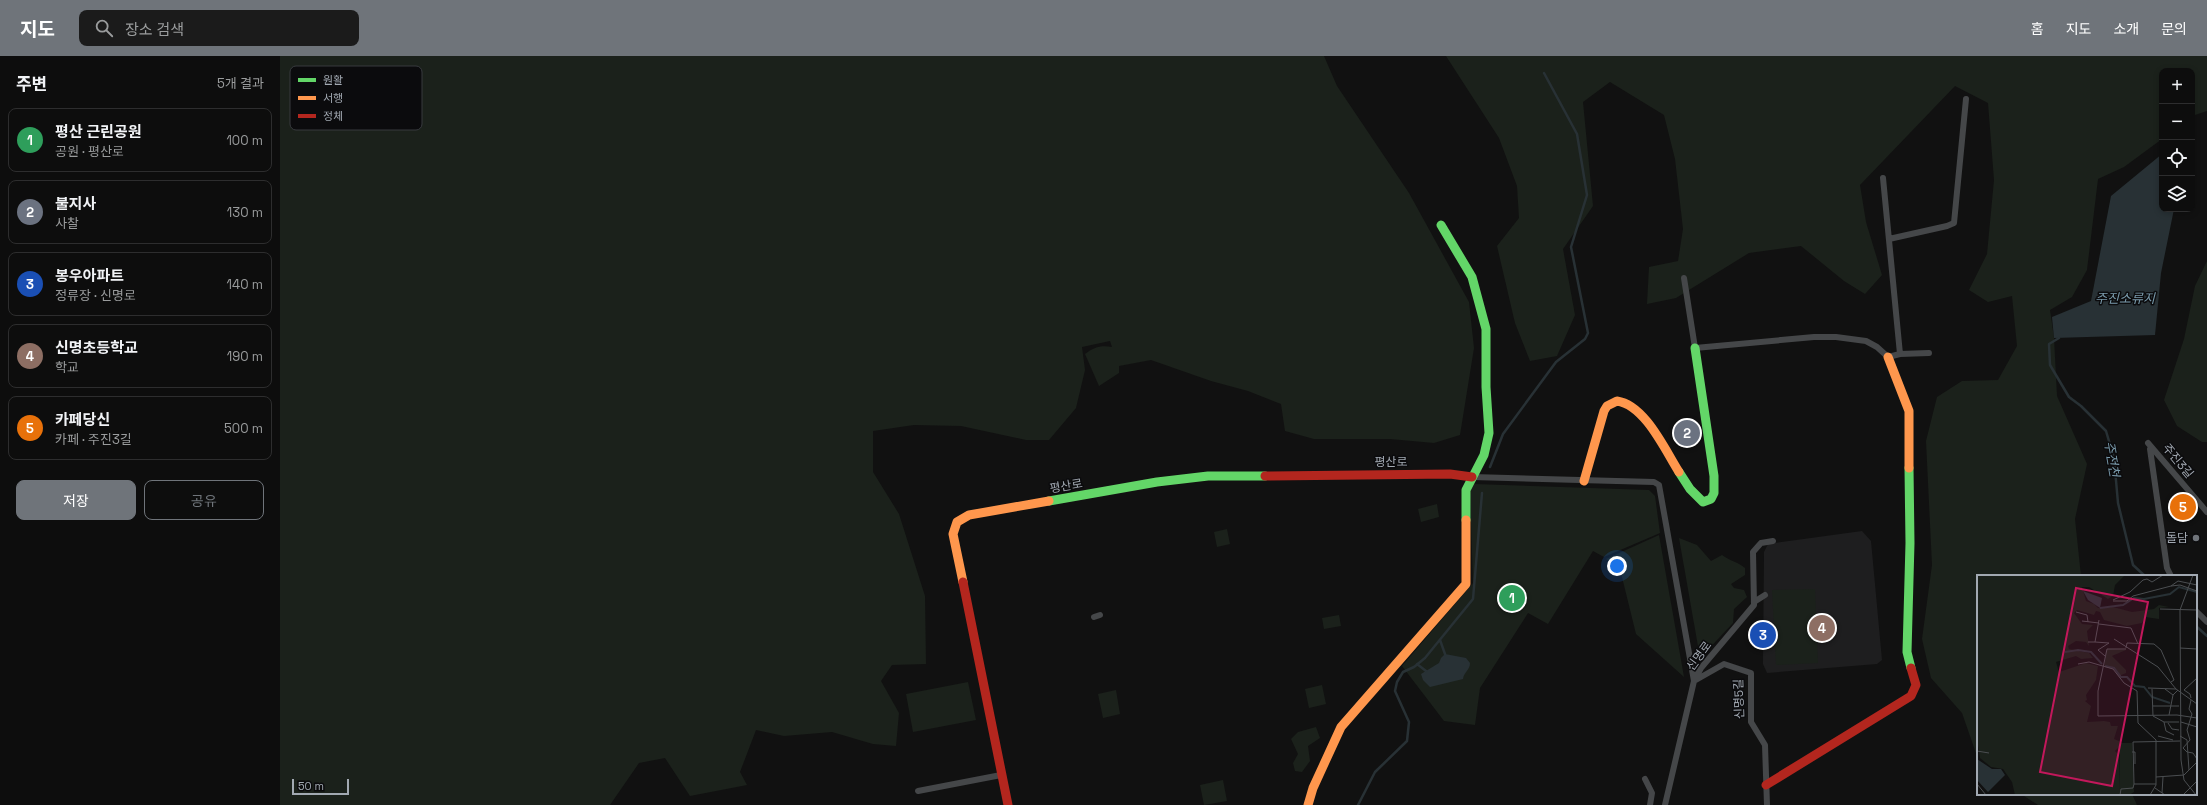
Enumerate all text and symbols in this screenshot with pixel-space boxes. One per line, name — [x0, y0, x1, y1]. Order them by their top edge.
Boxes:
search box — [79, 10, 359, 46]
text: 지도 — [20, 17, 55, 42]
icon: search — [93, 17, 115, 39]
text: 장소 검색 — [125, 20, 184, 39]
text: 홈 — [2031, 20, 2044, 38]
text: 지도 — [2066, 20, 2091, 38]
text: 소개 — [2113, 20, 2139, 38]
text: 문의 — [2161, 20, 2187, 38]
legend — [290, 66, 422, 130]
map controls — [2159, 68, 2195, 212]
button: + — [2159, 68, 2195, 104]
text: 주변 — [16, 73, 47, 95]
text: 원활 — [323, 73, 343, 87]
text: 5개 결과 — [217, 75, 264, 92]
text: 서행 — [323, 91, 343, 105]
button: − — [2159, 104, 2195, 140]
text: 정체 — [323, 109, 343, 123]
text: 평산 근린공원 — [55, 122, 142, 141]
text: 1 — [27, 132, 33, 149]
text: 100 m — [226, 132, 263, 149]
button: locate — [2159, 140, 2195, 176]
text: 공원 · 평산로 — [55, 143, 124, 160]
button: layers — [2159, 176, 2195, 212]
text: 불지사 — [55, 194, 96, 213]
text: 2 — [26, 204, 34, 221]
text: 130 m — [227, 204, 263, 221]
text: 사찰 — [55, 215, 79, 232]
text: 봉우아파트 — [55, 266, 124, 285]
text: 3 — [26, 276, 34, 293]
text: 140 m — [227, 276, 263, 293]
text: 정류장 · 신명로 — [55, 287, 136, 304]
water label: 주진소류지 — [2095, 290, 2156, 307]
text: 신명초등학교 — [55, 338, 138, 357]
text: 4 — [26, 348, 34, 365]
text: 190 m — [227, 348, 263, 365]
text: 학교 — [55, 359, 79, 376]
text: 카페당신 — [55, 410, 110, 429]
pin: 2 — [1674, 418, 1700, 448]
text: 5 — [26, 420, 34, 437]
text: 500 m — [224, 420, 263, 437]
text: 카페 · 주진3길 — [55, 431, 132, 448]
water label: 주전천 — [2101, 440, 2124, 479]
street label: 주진3길 — [2159, 440, 2197, 482]
street label: 평산로 — [1374, 454, 1408, 470]
street label: 평산로 — [1048, 475, 1084, 497]
button: 저장 — [16, 480, 136, 520]
button: 공유 — [144, 480, 264, 520]
pin: 5 — [2170, 492, 2196, 522]
place label: 돌담 — [2166, 530, 2188, 546]
marker: 돌담 — [2191, 533, 2201, 543]
your location — [1607, 556, 1627, 576]
inset map — [1977, 575, 2197, 795]
pin: 1 — [1499, 583, 1525, 613]
pin: 4 — [1809, 613, 1835, 643]
pin: 3 — [1750, 620, 1776, 650]
street label: 신명로 — [1683, 638, 1715, 674]
street label: 신명5길 — [1730, 679, 1748, 719]
scale bar — [292, 777, 349, 796]
text: 50 m — [298, 779, 324, 793]

